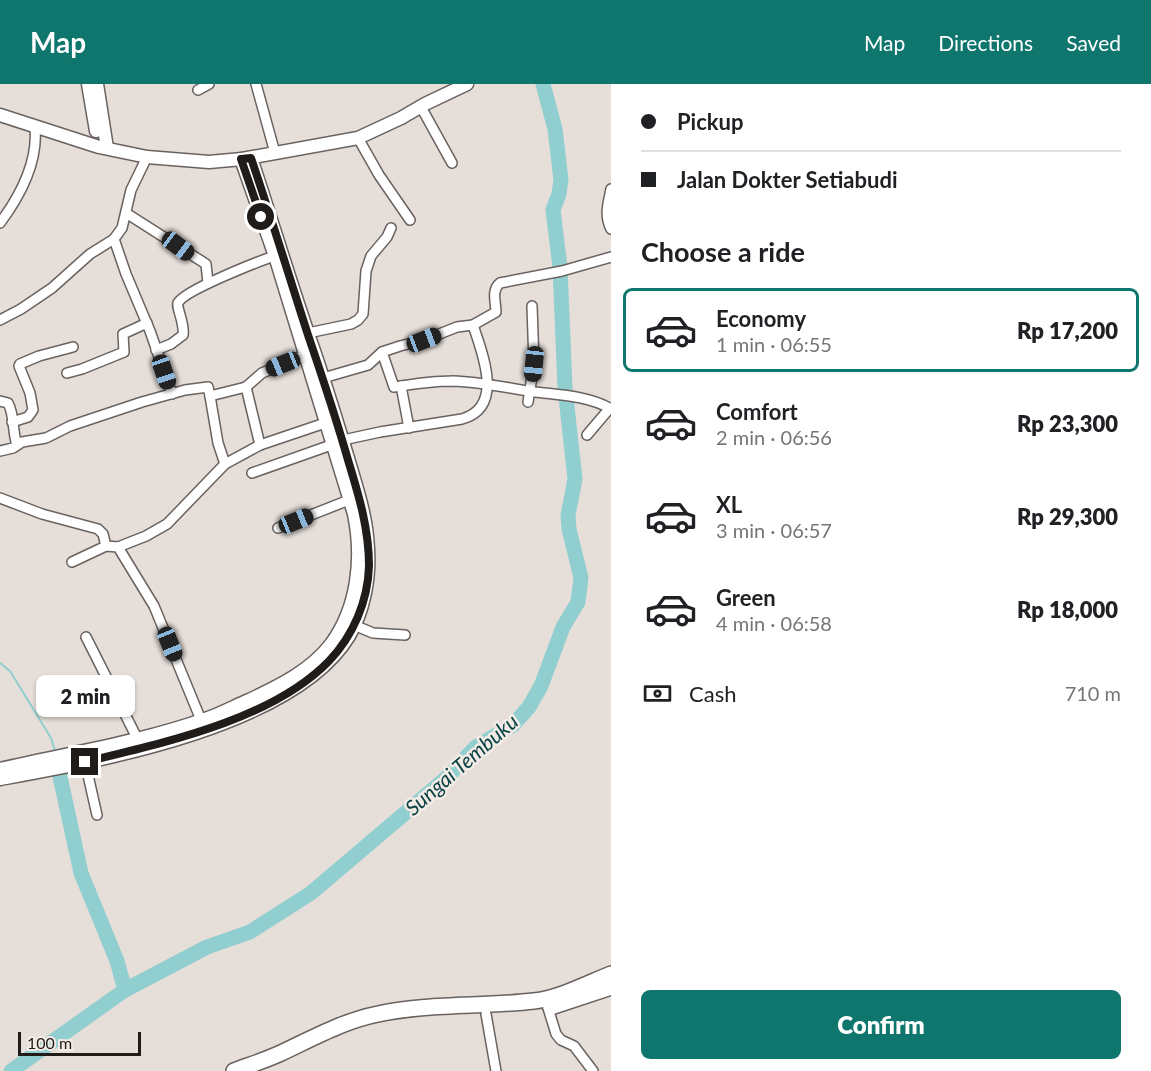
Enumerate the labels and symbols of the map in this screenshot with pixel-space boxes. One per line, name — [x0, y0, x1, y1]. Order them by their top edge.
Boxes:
route start — [247, 203, 274, 230]
car — [158, 228, 198, 264]
car — [404, 325, 444, 355]
car — [523, 345, 545, 383]
car — [263, 349, 303, 379]
car — [150, 352, 178, 392]
car — [276, 506, 316, 536]
car — [155, 624, 185, 664]
callout: 2 min — [36, 675, 134, 717]
water label: Sungai Tembuku — [399, 708, 523, 820]
route end — [71, 748, 98, 775]
scale bar — [18, 1029, 141, 1056]

